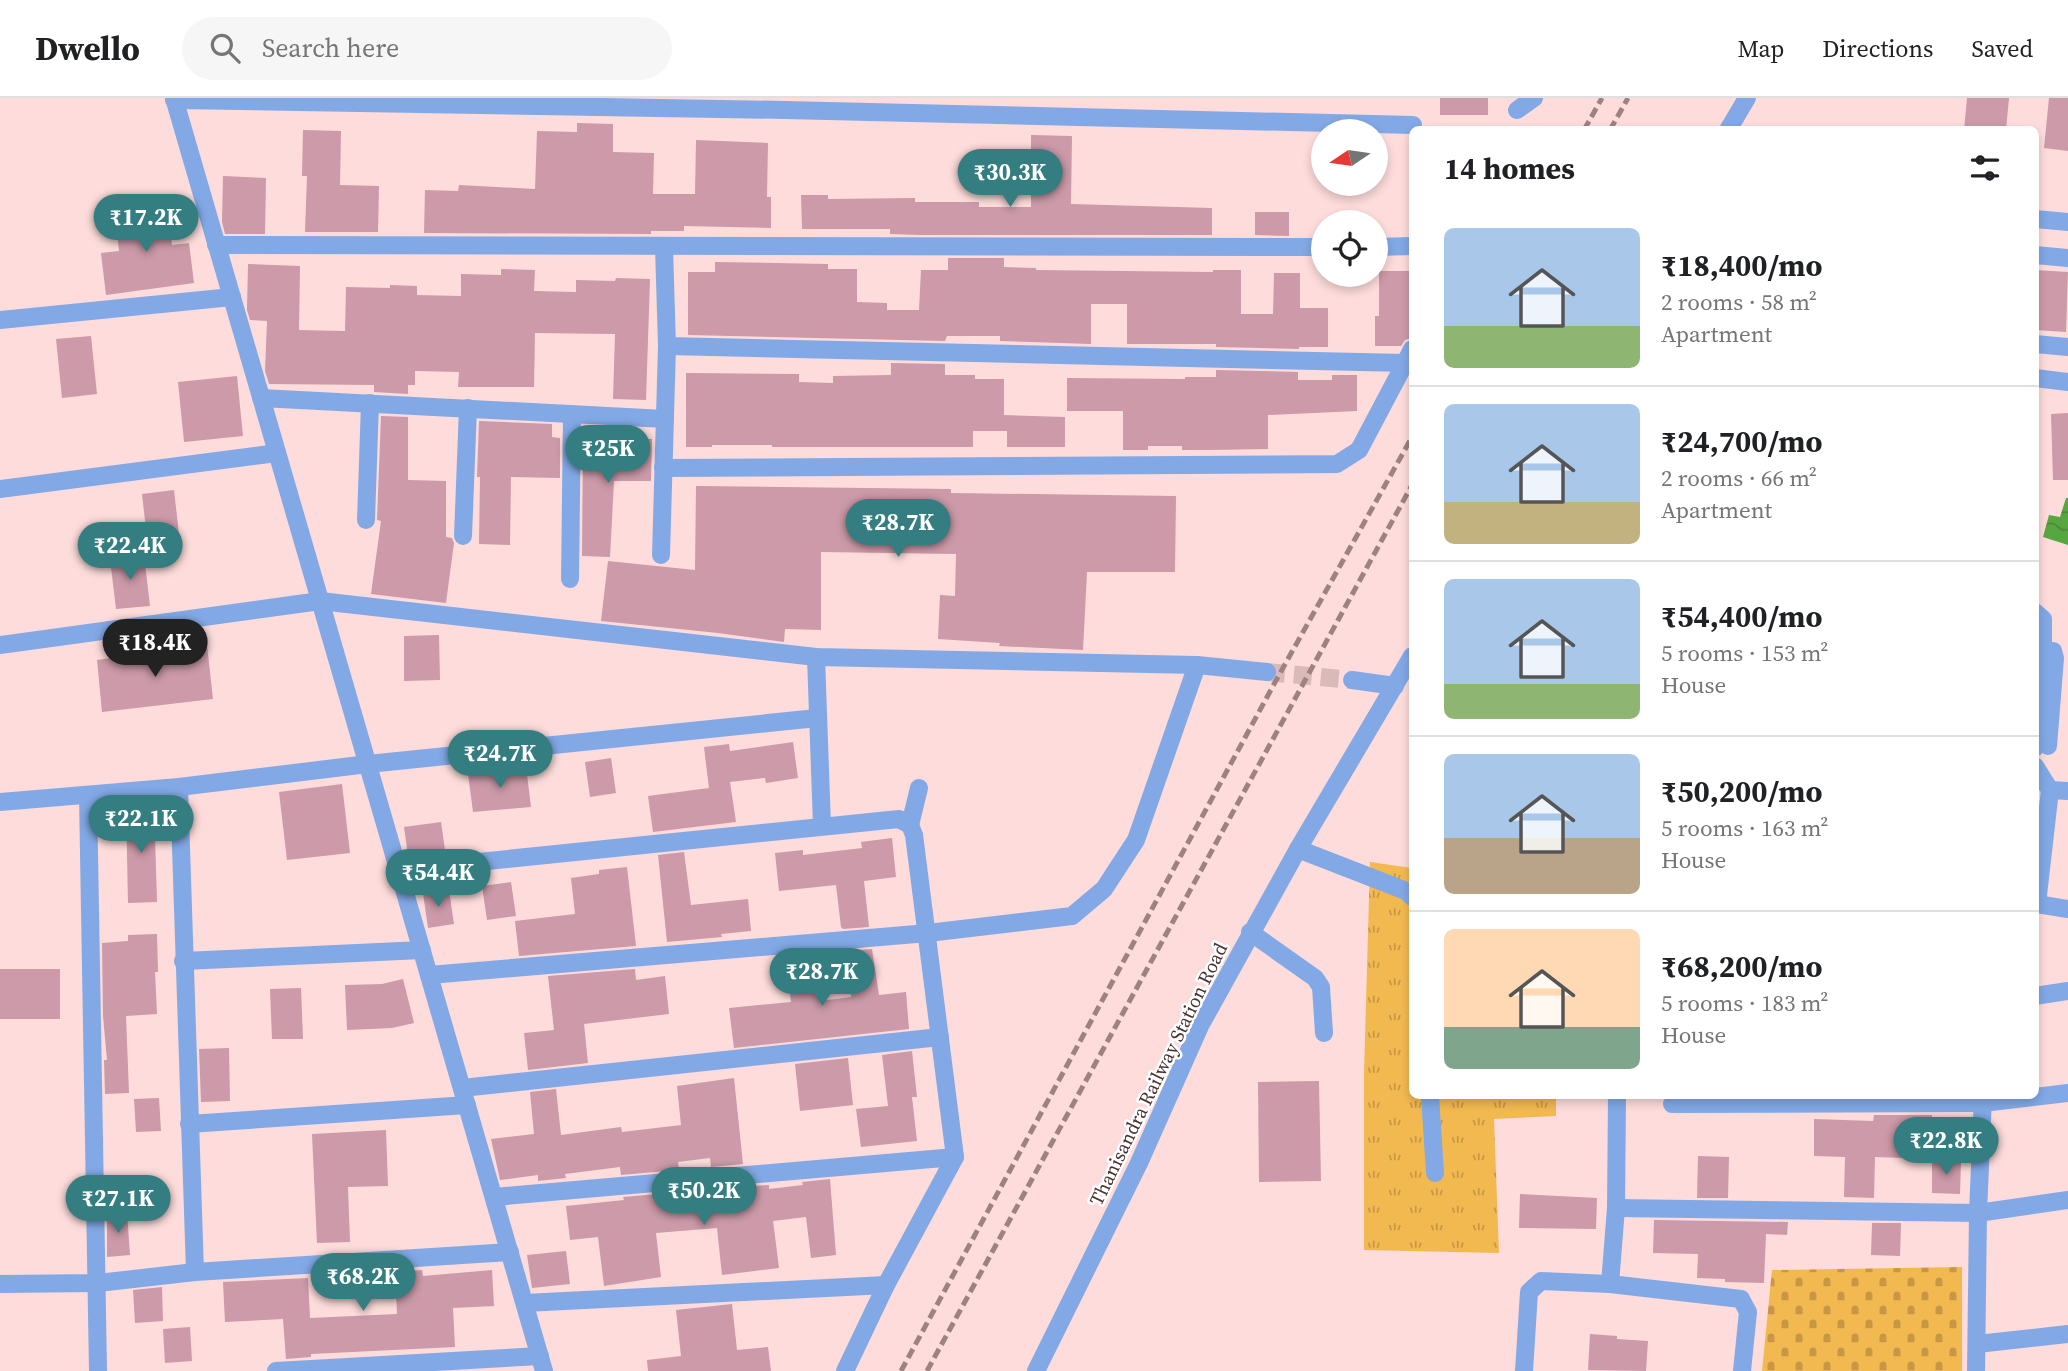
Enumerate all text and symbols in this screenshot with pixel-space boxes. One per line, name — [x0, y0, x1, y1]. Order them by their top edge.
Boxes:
search box — [182, 17, 672, 80]
text: Dwello — [35, 26, 140, 71]
icon: search — [206, 29, 244, 67]
text: Search here — [262, 30, 399, 66]
text: Map — [1737, 32, 1784, 65]
text: Directions — [1822, 32, 1933, 65]
text: Saved — [1971, 32, 2033, 65]
north arrow — [1311, 119, 1388, 196]
map controls — [1311, 119, 1388, 287]
text: 14 homes — [1444, 148, 1575, 189]
icon: filters — [1966, 149, 2004, 187]
pin: ₹30.3K — [953, 150, 1067, 209]
text: ₹30.3K — [974, 156, 1046, 188]
pin: ₹17.2K — [89, 194, 203, 254]
text: ₹17.2K — [110, 201, 182, 233]
button: locate — [1311, 210, 1388, 287]
text: ₹18,400/mo — [1661, 245, 1823, 286]
icon: home — [1500, 256, 1584, 340]
text: 2 rooms · 58 m² — [1661, 286, 1817, 318]
text: Apartment — [1661, 318, 1772, 350]
text: ₹24,700/mo — [1661, 421, 1823, 462]
pin: ₹25K — [567, 426, 649, 485]
text: ₹25K — [581, 432, 635, 464]
icon: home — [1500, 432, 1584, 516]
text: 2 rooms · 66 m² — [1661, 462, 1817, 494]
text: Apartment — [1661, 494, 1772, 526]
pin: ₹28.7K — [841, 500, 955, 559]
text: ₹28.7K — [862, 506, 934, 538]
pin: ₹22.4K — [73, 522, 187, 582]
text: ₹22.4K — [94, 529, 166, 561]
text: ₹54,400/mo — [1661, 596, 1823, 637]
icon: home — [1500, 607, 1584, 691]
pin: ₹18.4K — [98, 620, 212, 679]
text: ₹18.4K — [119, 626, 191, 658]
text: 5 rooms · 153 m² — [1661, 637, 1828, 669]
text: House — [1661, 669, 1726, 701]
pin: ₹24.7K — [443, 730, 557, 790]
text: ₹24.7K — [464, 737, 536, 769]
text: ₹50,200/mo — [1661, 771, 1823, 812]
icon: home — [1500, 782, 1584, 866]
pin: ₹22.1K — [84, 796, 198, 855]
text: ₹22.1K — [105, 802, 177, 834]
text: 5 rooms · 163 m² — [1661, 812, 1828, 844]
text: House — [1661, 844, 1726, 876]
pin: ₹54.4K — [381, 850, 495, 909]
text: ₹54.4K — [402, 856, 474, 888]
street label: Thanisandra Railway Station Road — [1083, 938, 1233, 1210]
text: ₹68,200/mo — [1661, 946, 1823, 987]
pin: ₹28.7K — [765, 948, 879, 1008]
text: ₹28.7K — [786, 955, 858, 987]
icon: home — [1500, 957, 1584, 1041]
text: 5 rooms · 183 m² — [1661, 987, 1828, 1019]
text: House — [1661, 1019, 1726, 1051]
pin: ₹22.8K — [1889, 1118, 2003, 1177]
text: ₹22.8K — [1910, 1124, 1982, 1156]
pin: ₹50.2K — [647, 1168, 761, 1227]
text: ₹50.2K — [668, 1174, 740, 1206]
pin: ₹27.1K — [61, 1176, 175, 1235]
text: ₹27.1K — [82, 1182, 154, 1214]
pin: ₹68.2K — [306, 1254, 420, 1313]
text: ₹68.2K — [327, 1260, 399, 1292]

